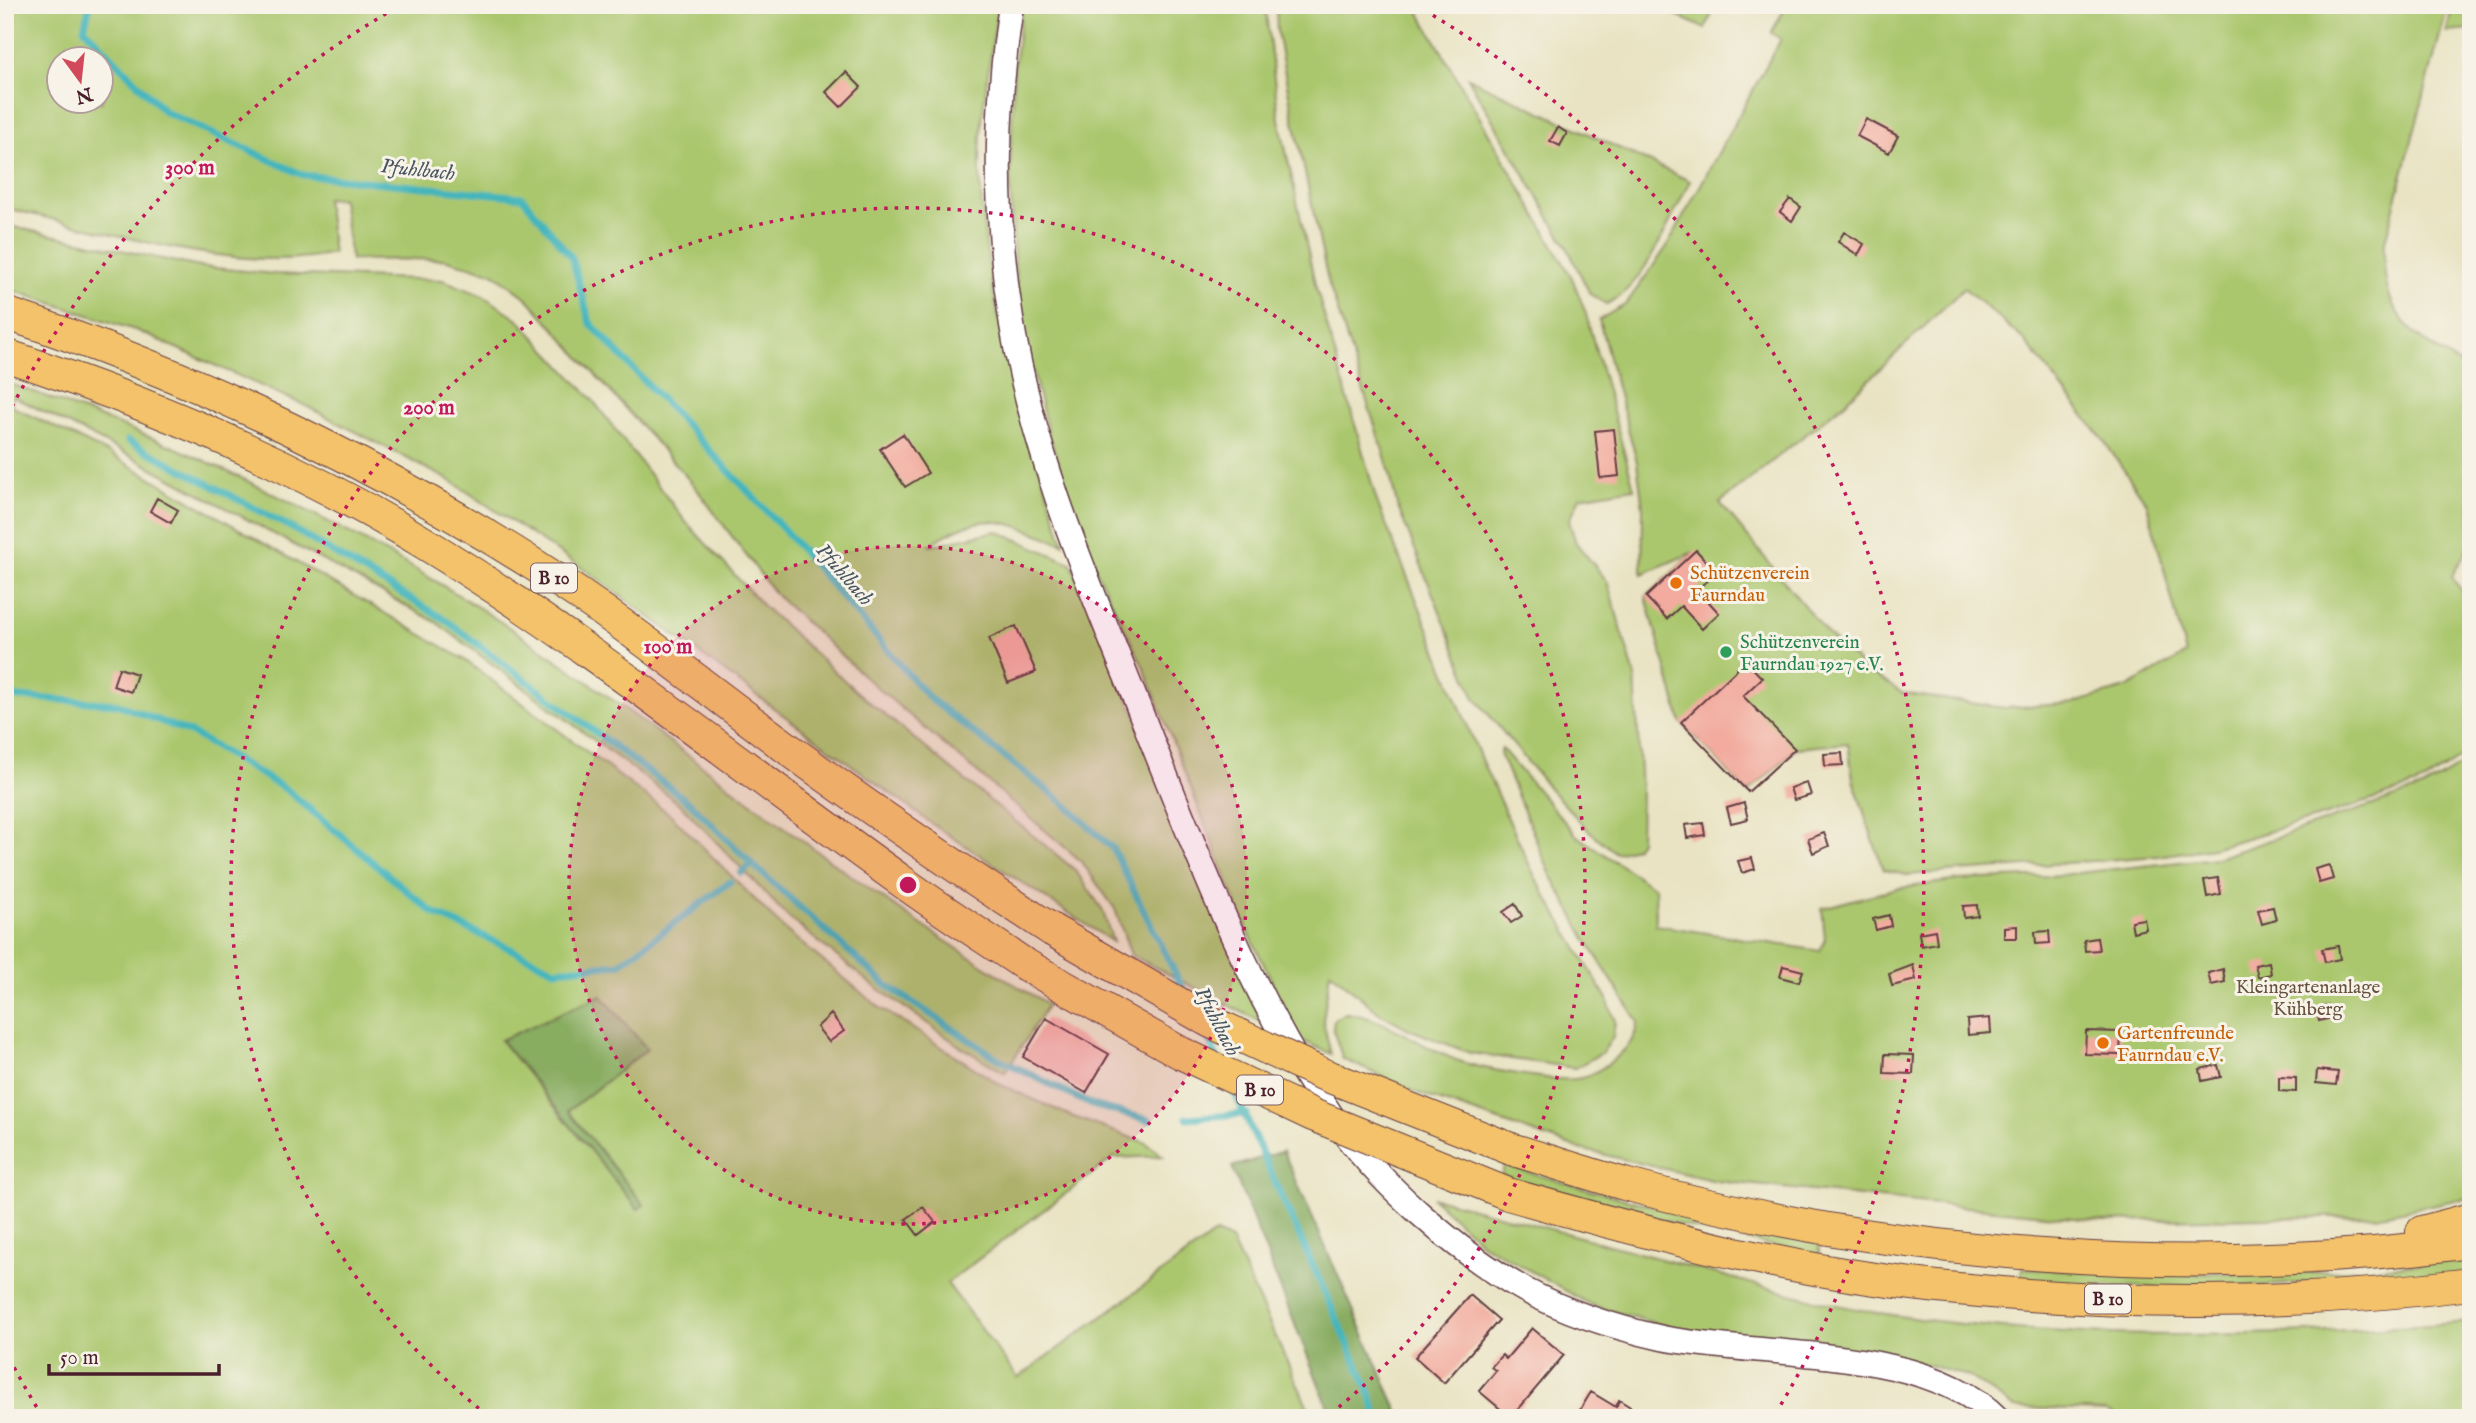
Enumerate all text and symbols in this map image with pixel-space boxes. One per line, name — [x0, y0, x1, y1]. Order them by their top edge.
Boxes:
north arrow — [46, 46, 116, 116]
text: N — [72, 81, 96, 108]
water label: Pfuhlbach — [379, 153, 456, 188]
text: 300 m — [165, 155, 215, 182]
text: 200 m — [403, 395, 455, 422]
water label: Pfuhlbach — [809, 538, 879, 612]
place label: Schützenverein Faurndau — [1690, 562, 1810, 608]
road number: B 10 — [531, 564, 577, 592]
marker: Schützenverein Faurndau — [1668, 575, 1684, 591]
place label: Schützenverein Faurndau 1927 e.V. — [1740, 631, 1884, 677]
text: 100 m — [643, 634, 693, 661]
marker: Schützenverein Faurndau 1927 e.V. — [1718, 644, 1734, 660]
centre of rings — [896, 873, 920, 897]
park label: Kleingartenanlage Kühberg — [2236, 976, 2380, 1022]
water label: Pfuhlbach — [1188, 982, 1246, 1061]
place label: Gartenfreunde Faurndau e.V. — [2117, 1022, 2234, 1068]
marker: Gartenfreunde Faurndau e.V. — [2095, 1035, 2111, 1051]
road number: B 10 — [1237, 1076, 1283, 1105]
road number: B 10 — [2085, 1284, 2131, 1314]
scale bar — [49, 1332, 219, 1376]
text: 50 m — [60, 1345, 99, 1372]

